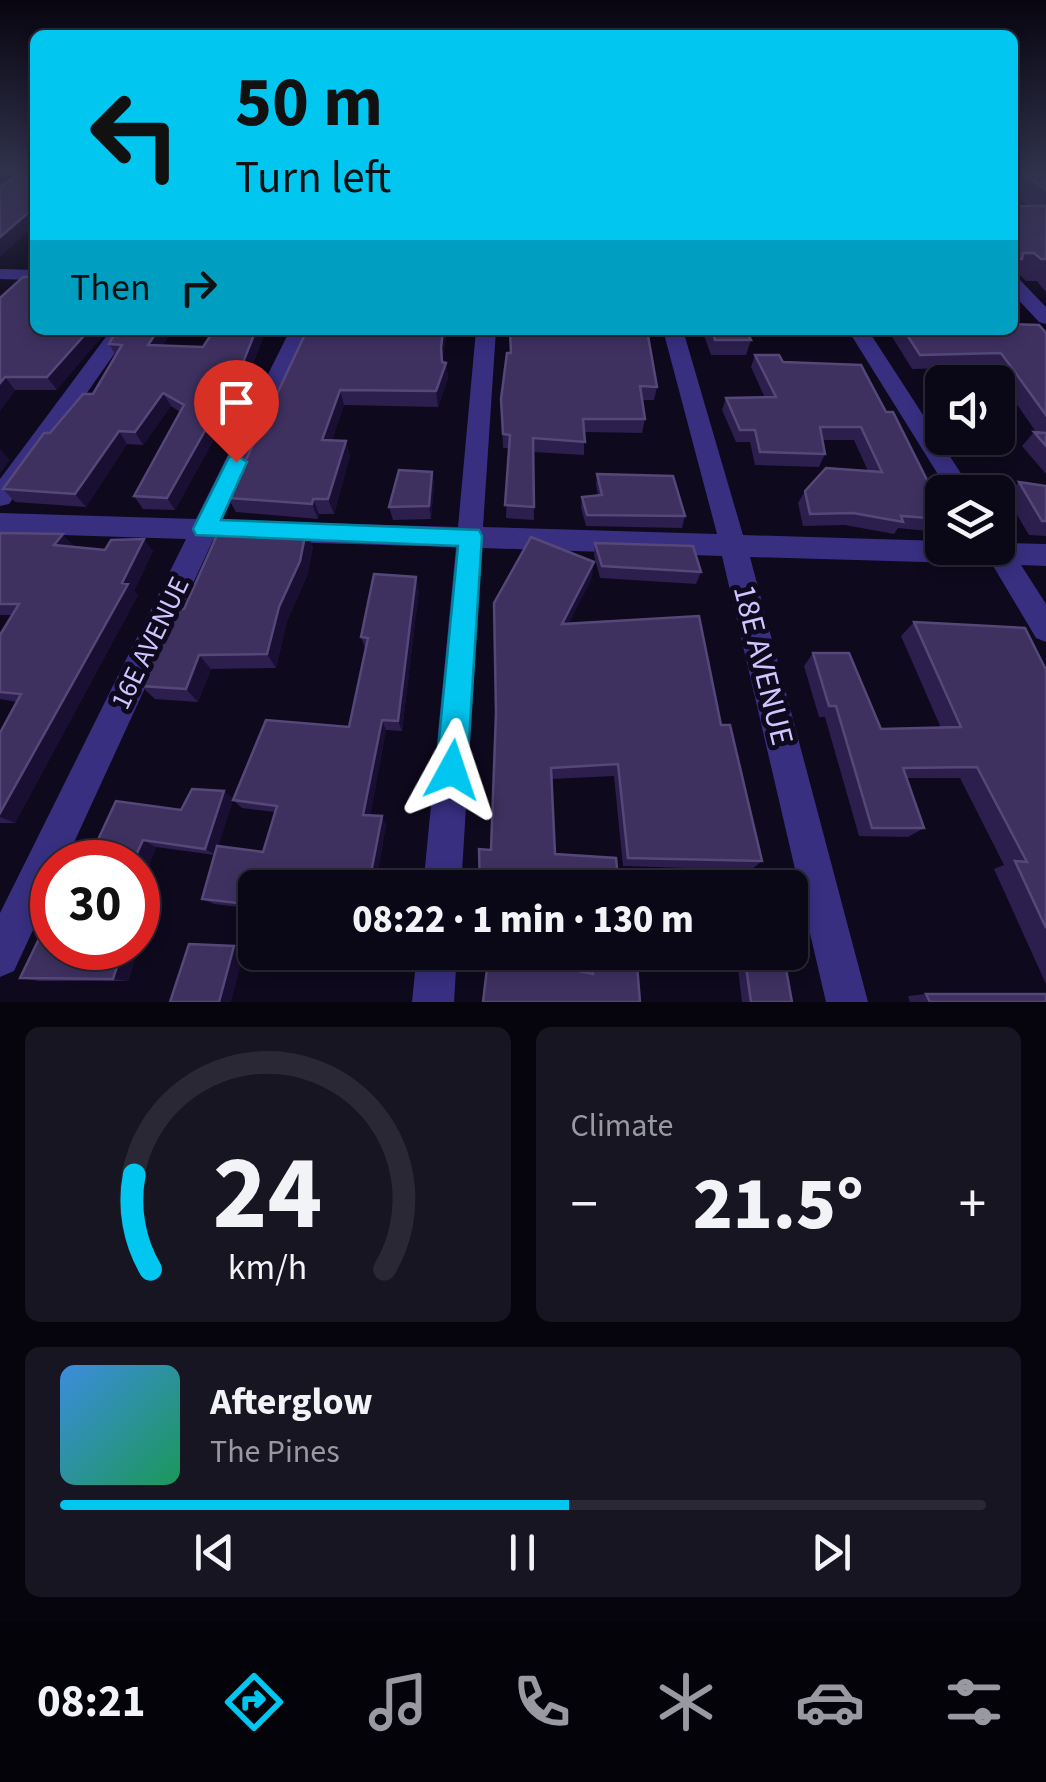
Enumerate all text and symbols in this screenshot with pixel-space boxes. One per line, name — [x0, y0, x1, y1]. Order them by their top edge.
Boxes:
text: 50 m — [235, 53, 383, 153]
icon: left — [70, 70, 200, 200]
text: Turn left — [235, 146, 391, 210]
icon: right — [171, 260, 226, 315]
text: Then — [70, 261, 151, 315]
pin — [194, 360, 279, 463]
map controls — [925, 365, 1015, 565]
button: sound — [925, 365, 1015, 455]
icon: arrive — [209, 375, 264, 430]
button: layers — [925, 475, 1015, 565]
street label: 16E AVENUE — [101, 570, 199, 716]
street label: 18E AVENUE — [721, 580, 805, 750]
position arrow — [400, 718, 504, 822]
speed limit sign: 30 — [30, 840, 160, 970]
text: 08:22 · 1 min · 130 m — [352, 893, 694, 947]
text: Climate — [571, 1103, 673, 1149]
text: 24 — [213, 1121, 323, 1269]
text: 21.5° — [693, 1151, 864, 1258]
text: − — [571, 1166, 598, 1244]
text: + — [959, 1166, 986, 1244]
text: km/h — [228, 1242, 307, 1293]
text: Afterglow — [210, 1375, 373, 1429]
text: The Pines — [210, 1429, 340, 1475]
icon: previous — [187, 1525, 242, 1580]
icon: pause — [495, 1525, 550, 1580]
icon: next — [804, 1525, 859, 1580]
icon: directions — [219, 1667, 289, 1737]
icon: music — [363, 1667, 433, 1737]
icon: phone — [507, 1667, 577, 1737]
icon: climate — [651, 1667, 721, 1737]
icon: car — [795, 1667, 865, 1737]
icon: filters — [939, 1667, 1009, 1737]
text: 08:21 — [37, 1670, 146, 1734]

